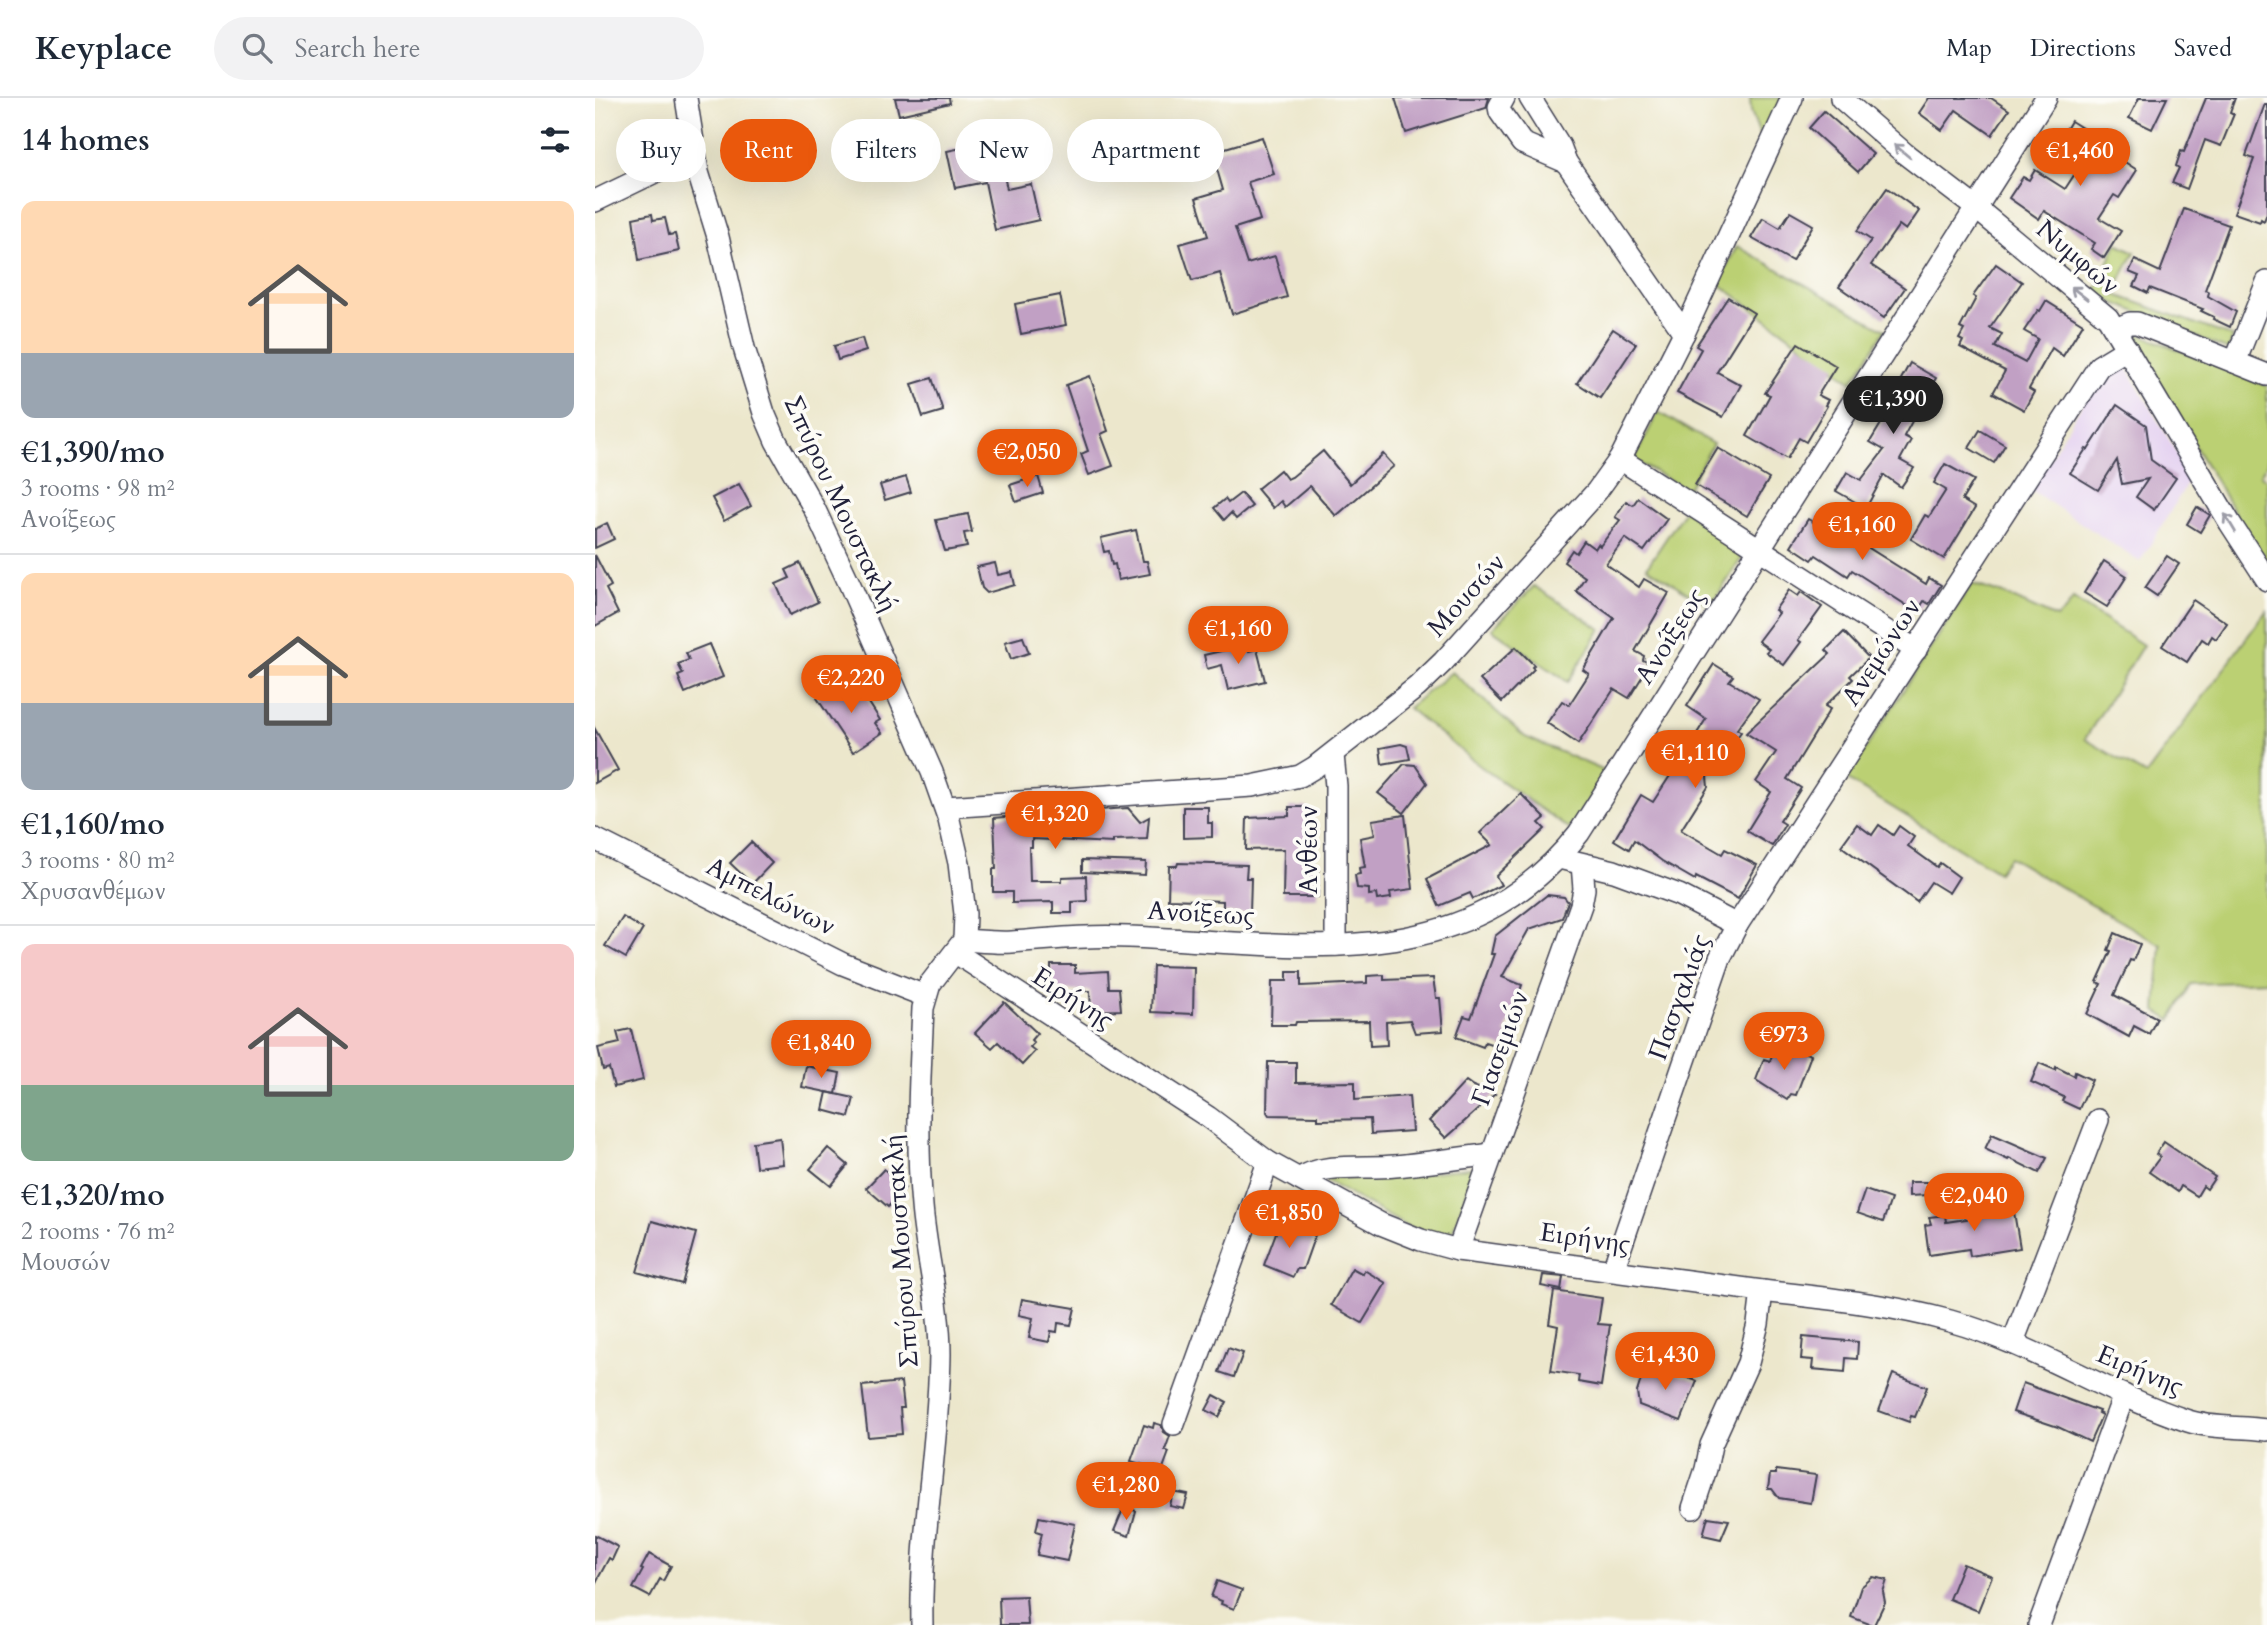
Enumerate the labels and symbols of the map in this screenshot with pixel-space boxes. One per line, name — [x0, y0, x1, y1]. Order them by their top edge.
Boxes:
pin: €1,460 — [2023, 129, 2137, 188]
one-way arrow — [1893, 143, 1911, 158]
street label: Νυμφών — [2029, 212, 2127, 302]
one-way arrow — [2070, 286, 2088, 301]
pin: €1,390 — [1836, 376, 1950, 436]
street label: Σπύρου Μουστακλή — [775, 390, 907, 618]
pin: €2,050 — [970, 430, 1084, 489]
pin: €1,160 — [1805, 503, 1919, 562]
one-way arrow — [2222, 513, 2236, 533]
street label: Μουσών — [1419, 546, 1513, 644]
street label: Ανοίξεως — [1627, 581, 1713, 691]
street label: Ανεμώνων — [1833, 592, 1929, 712]
pin: €1,160 — [1181, 606, 1295, 666]
pin: €2,220 — [794, 656, 908, 715]
pin: €1,110 — [1638, 730, 1752, 790]
pin: €1,320 — [998, 792, 1112, 851]
street label: Ανθέων — [1291, 806, 1326, 894]
street label: Αμπελώνων — [701, 849, 841, 943]
street label: Ανοίξεως — [1146, 893, 1256, 933]
street label: Πασχαλιάς — [1640, 929, 1718, 1065]
street label: Ειρήνης — [1025, 959, 1121, 1037]
street label: Γιασεμιών — [1463, 986, 1537, 1110]
pin: €973 — [1743, 1012, 1825, 1072]
pin: €1,840 — [764, 1020, 878, 1080]
street label: Σπύρου Μουστακλή — [875, 1133, 927, 1369]
pin: €2,040 — [1917, 1174, 2031, 1233]
pin: €1,850 — [1232, 1190, 1346, 1250]
street label: Ειρήνης — [1538, 1214, 1632, 1262]
pin: €1,430 — [1608, 1332, 1722, 1392]
street label: Ειρήνης — [2091, 1336, 2189, 1404]
pin: €1,280 — [1069, 1462, 1183, 1522]

